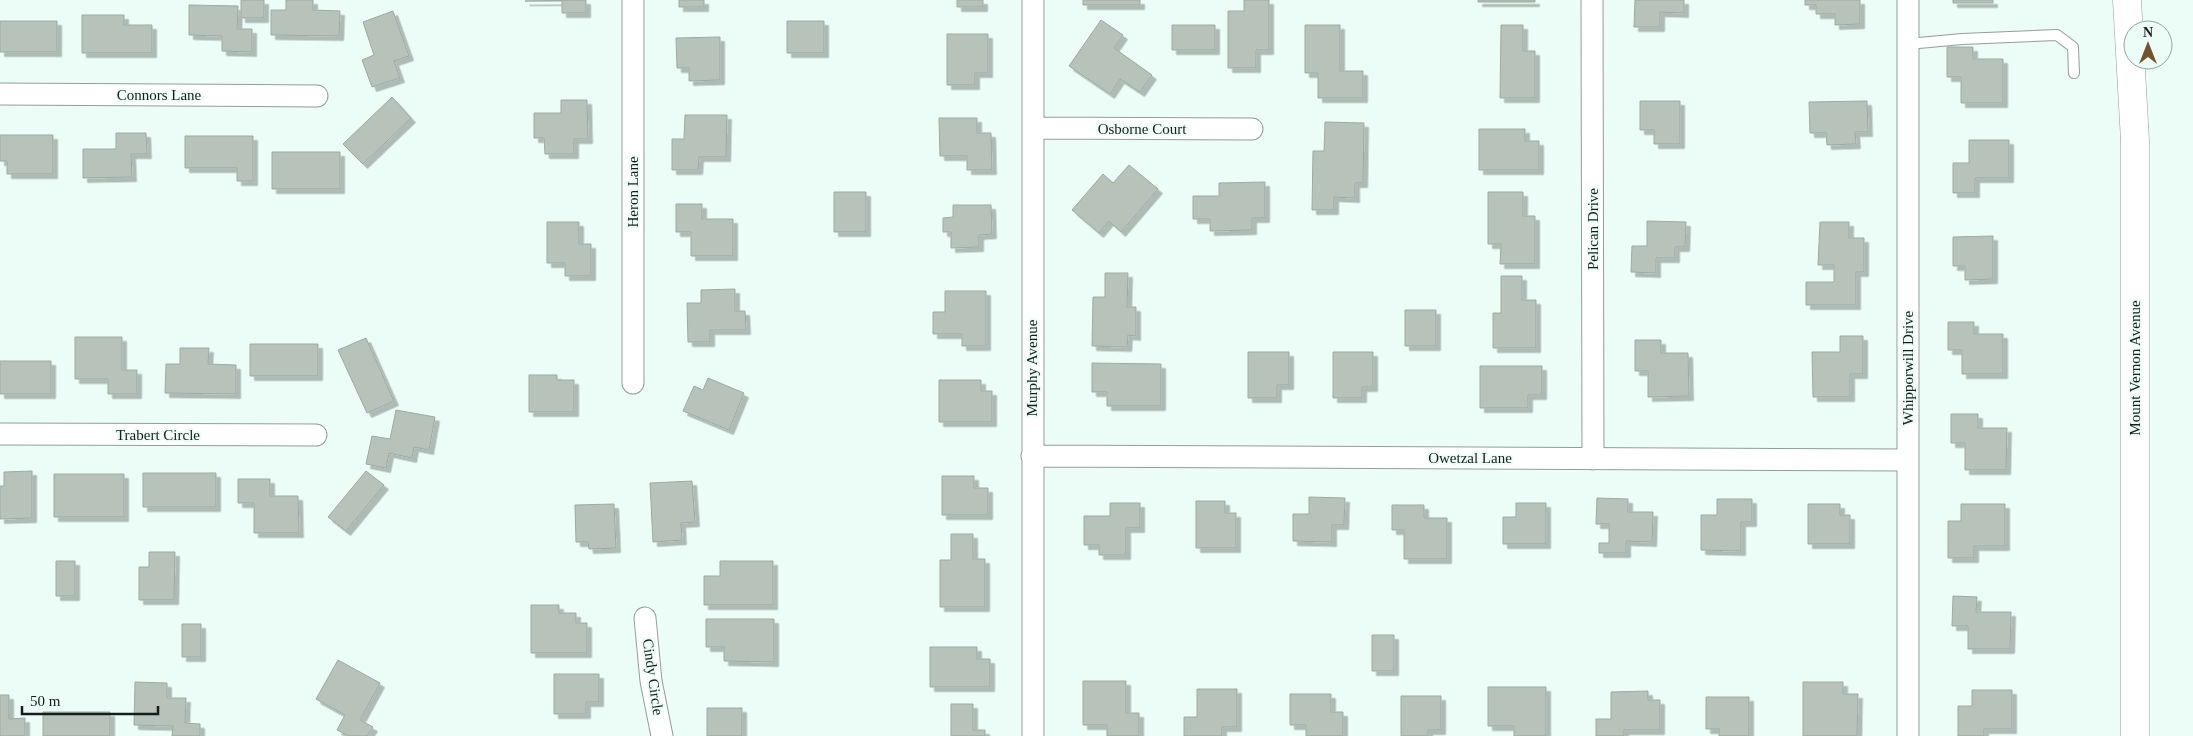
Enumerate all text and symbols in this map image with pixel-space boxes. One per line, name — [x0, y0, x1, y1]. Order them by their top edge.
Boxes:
north arrow — [2123, 20, 2173, 70]
text: N — [2143, 25, 2153, 40]
street label: Connors Lane — [117, 87, 202, 103]
street label: Osborne Court — [1098, 121, 1187, 137]
street label: Heron Lane — [625, 156, 641, 228]
street label: Pelican Drive — [1585, 188, 1601, 270]
street label: Mount Vernon Avenue — [2127, 300, 2143, 436]
street label: Whipporwill Drive — [1900, 310, 1916, 425]
street label: Murphy Avenue — [1024, 319, 1040, 416]
street label: Trabert Circle — [116, 427, 200, 443]
street label: Owetzal Lane — [1428, 450, 1512, 466]
street label: Cindy Circle — [640, 638, 666, 717]
scale bar — [22, 684, 159, 716]
text: 50 m — [30, 693, 61, 709]

